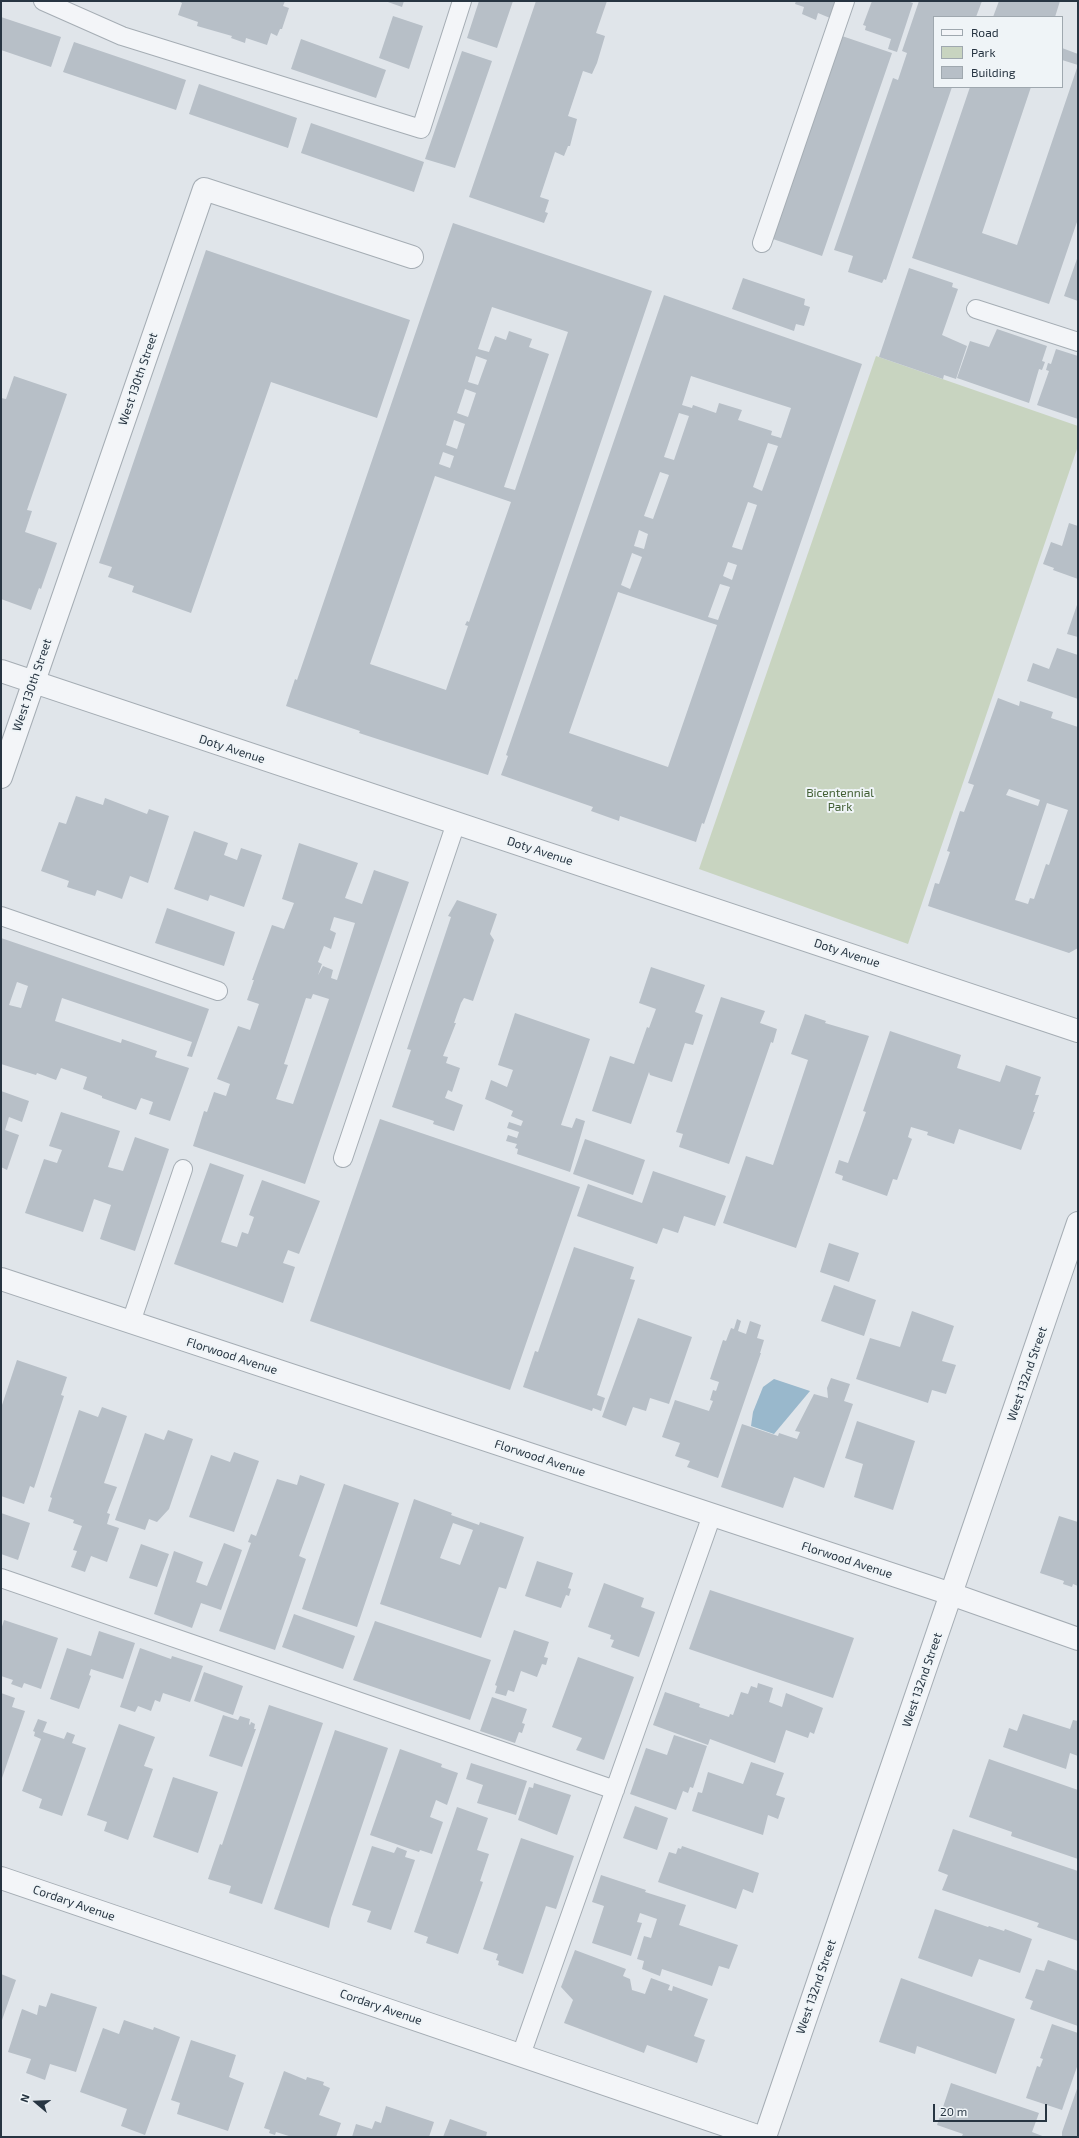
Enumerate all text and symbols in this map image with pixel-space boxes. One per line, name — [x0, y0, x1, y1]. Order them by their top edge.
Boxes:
legend — [933, 16, 1063, 88]
text: Road — [971, 25, 999, 39]
text: Park — [971, 45, 996, 59]
text: Building — [971, 65, 1015, 79]
street label: West 130th Street — [115, 331, 161, 427]
street label: West 130th Street — [9, 637, 55, 733]
street label: Doty Avenue — [197, 732, 267, 766]
park label: Bicentennial Park — [806, 786, 874, 814]
street label: Doty Avenue — [505, 834, 575, 868]
street label: Doty Avenue — [812, 936, 882, 970]
street label: West 132nd Street — [1004, 1325, 1050, 1423]
street label: Florwood Avenue — [185, 1334, 279, 1378]
street label: Florwood Avenue — [493, 1436, 587, 1480]
street label: Florwood Avenue — [800, 1538, 894, 1582]
street label: West 132nd Street — [899, 1631, 945, 1729]
street label: Cordary Avenue — [31, 1882, 117, 1924]
street label: West 132nd Street — [793, 1938, 839, 2036]
street label: Cordary Avenue — [338, 1986, 424, 2028]
north arrow — [16, 2082, 56, 2122]
text: N — [17, 2092, 32, 2104]
scale bar — [935, 2096, 1049, 2122]
text: 20 m — [940, 2104, 967, 2118]

